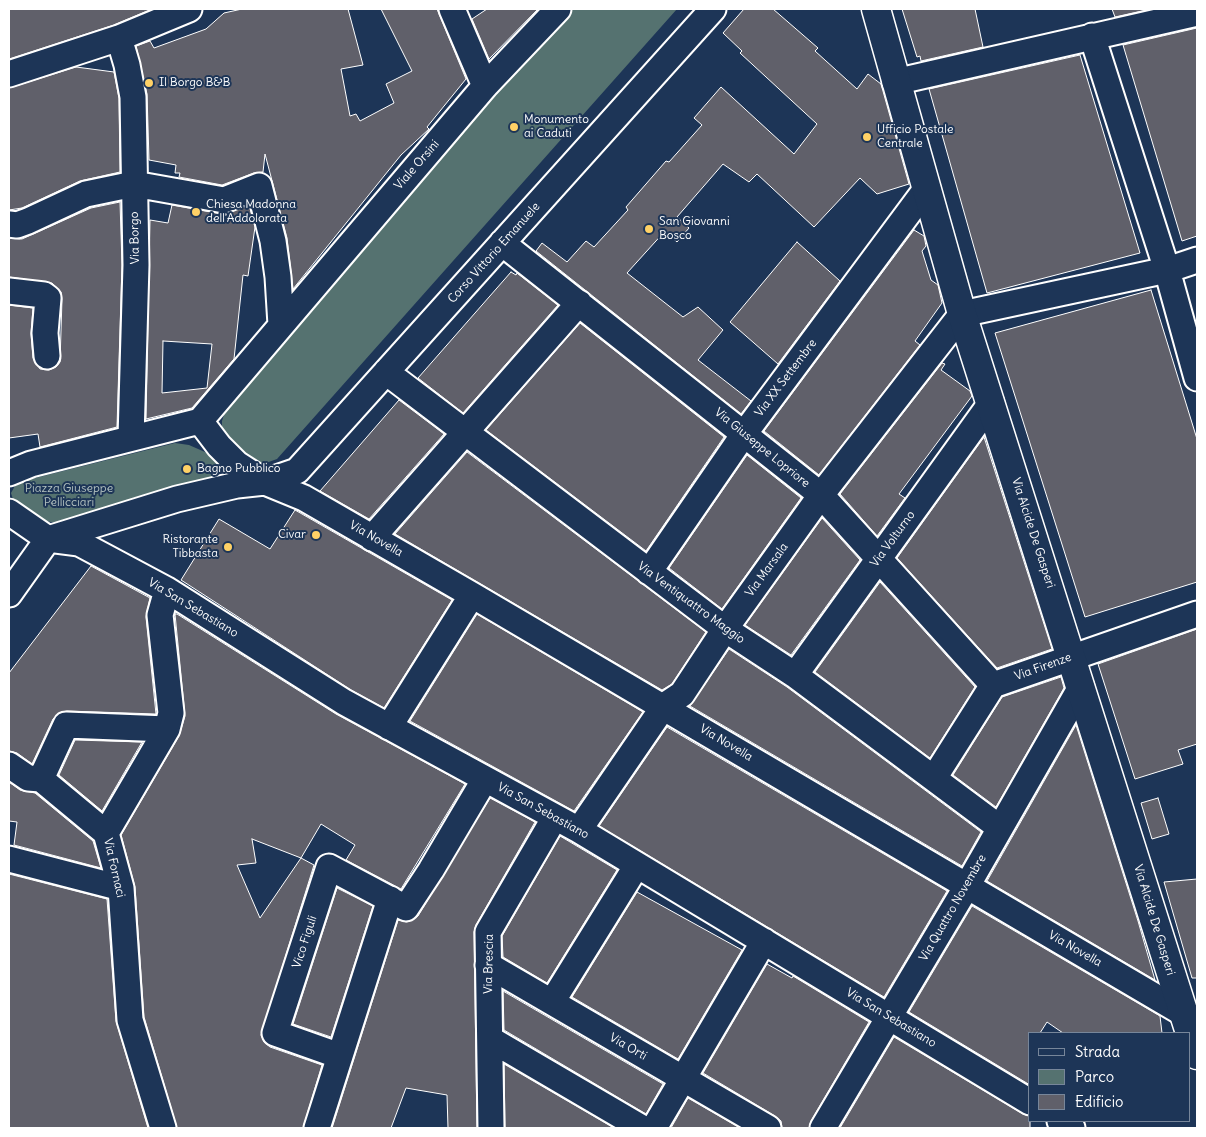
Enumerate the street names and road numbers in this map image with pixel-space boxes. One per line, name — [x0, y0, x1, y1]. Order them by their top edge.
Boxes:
street label: Viale Orsini — [392, 137, 442, 193]
street label: Corso Vittorio Emanuele — [445, 200, 543, 306]
street label: Via Borgo — [127, 212, 143, 264]
street label: Via XX Settembre — [752, 336, 820, 420]
street label: Via Giuseppe Lopriore — [711, 405, 813, 491]
street label: Via Alcide De Gasperi — [1008, 476, 1058, 590]
street label: Via Volturno — [868, 508, 918, 570]
street label: Via Novella — [347, 518, 405, 560]
street label: Via Marsala — [743, 540, 791, 600]
street label: Via Ventiquattro Maggio — [635, 559, 747, 647]
street label: Via San Sebastiano — [145, 575, 241, 641]
street label: Via Firenze — [1013, 650, 1073, 684]
street label: Via Novella — [697, 722, 755, 764]
street label: Via San Sebastiano — [495, 780, 591, 842]
street label: Via Fornaci — [100, 837, 128, 899]
street label: Via Quattro Novembre — [917, 852, 989, 964]
street label: Via Alcide De Gasperi — [1130, 863, 1178, 977]
street label: Vico Figuli — [290, 914, 320, 970]
street label: Via Novella — [1046, 928, 1104, 970]
street label: Via Brescia — [481, 934, 497, 994]
street label: Via San Sebastiano — [843, 985, 939, 1051]
street label: Via Orti — [607, 1031, 649, 1063]

